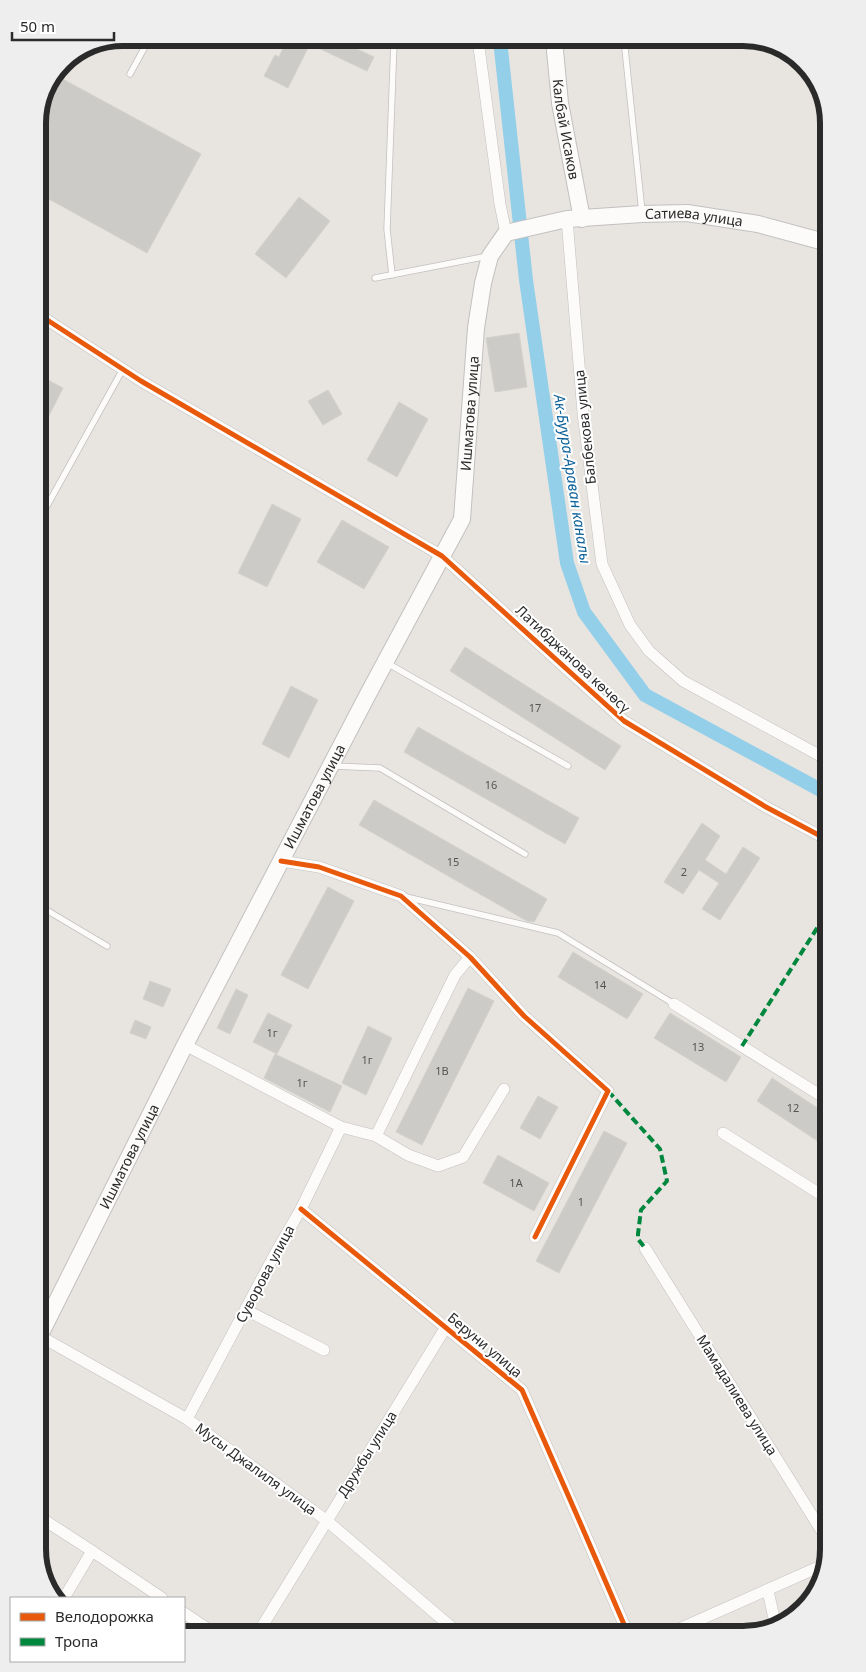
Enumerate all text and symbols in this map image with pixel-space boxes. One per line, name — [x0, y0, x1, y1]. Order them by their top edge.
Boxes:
scale bar — [12, 10, 115, 42]
text: 50 m — [20, 16, 55, 36]
street label: Калбай Исаков — [549, 78, 584, 181]
street label: Сатиева улица — [645, 203, 744, 231]
street label: Ишматова улица — [456, 355, 483, 472]
street label: Балбекова улица — [569, 369, 600, 485]
water label: Ак-Буура-Араван каналы — [550, 392, 596, 565]
street label: Латибджанова көчөсү — [512, 601, 635, 717]
house number: 17 — [529, 700, 541, 715]
street label: Ишматова улица — [279, 741, 349, 852]
house number: 16 — [485, 777, 497, 792]
house number: 15 — [447, 854, 459, 869]
house number: 2 — [681, 864, 687, 879]
house number: 14 — [594, 977, 607, 992]
house number: 1г — [266, 1025, 278, 1040]
house number: 13 — [692, 1039, 704, 1054]
house number: 1г — [361, 1052, 373, 1067]
house number: 1В — [435, 1063, 449, 1078]
house number: 1г — [296, 1075, 308, 1090]
street label: Ишматова улица — [94, 1100, 163, 1212]
house number: 12 — [787, 1100, 799, 1115]
house number: 1А — [509, 1175, 524, 1190]
house number: 1 — [578, 1194, 584, 1209]
street label: Суворова улица — [231, 1222, 298, 1326]
street label: Беруни улица — [444, 1308, 527, 1382]
street label: Мамадалиева улица — [693, 1331, 782, 1459]
street label: Дружбы улица — [332, 1407, 401, 1500]
street label: Мусы Джалиля улица — [192, 1418, 321, 1519]
legend — [10, 1597, 185, 1662]
text: Велодорожка — [55, 1606, 154, 1626]
text: Тропа — [55, 1631, 98, 1651]

